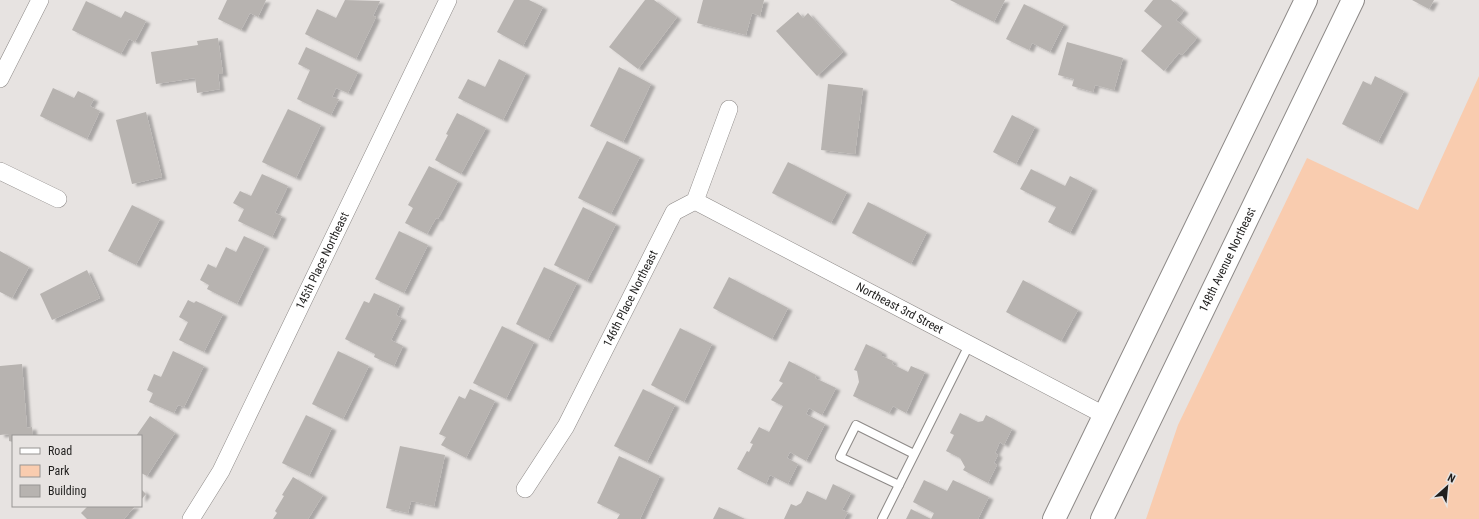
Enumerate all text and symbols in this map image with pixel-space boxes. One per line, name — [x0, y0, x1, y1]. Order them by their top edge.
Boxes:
street label: 148th Avenue Northeast — [1196, 205, 1259, 314]
street label: 145th Place Northeast — [293, 209, 352, 312]
street label: 146th Place Northeast — [600, 248, 661, 349]
street label: Northeast 3rd Street — [854, 280, 946, 337]
legend — [12, 435, 142, 507]
text: Road — [48, 444, 72, 458]
text: Park — [48, 464, 70, 478]
north arrow — [1427, 467, 1467, 507]
text: N — [1445, 471, 1457, 486]
text: Building — [48, 484, 86, 498]

